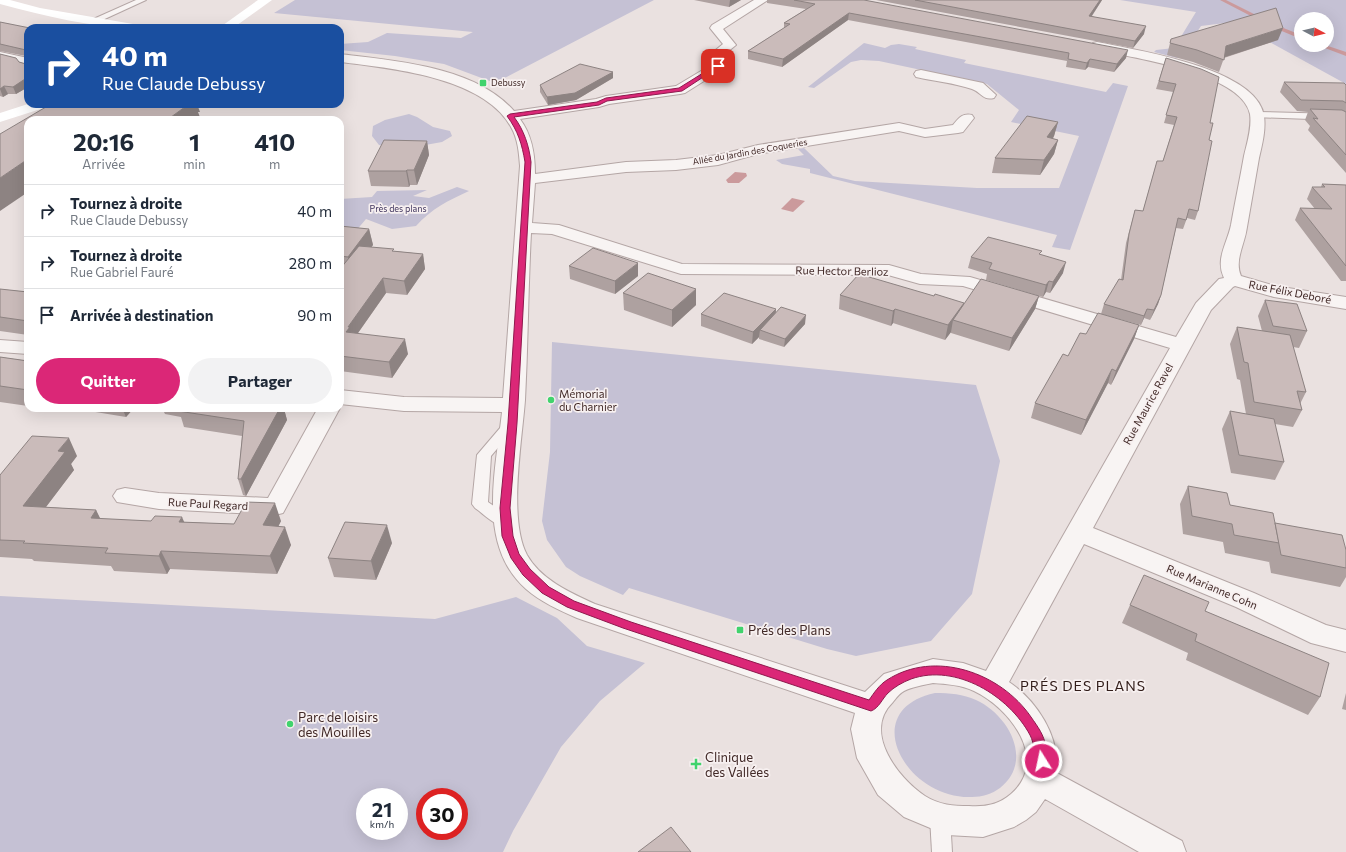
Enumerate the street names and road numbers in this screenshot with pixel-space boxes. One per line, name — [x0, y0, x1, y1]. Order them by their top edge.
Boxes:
street label: Allée du Jardin des Coqueries — [692, 136, 808, 167]
street label: Rue Hector Berlioz — [795, 263, 889, 278]
street label: Rue Félix Deboré — [1248, 277, 1333, 306]
street label: Rue Maurice Ravel — [1120, 361, 1175, 447]
street label: Rue Paul Regard — [168, 495, 248, 512]
street label: Rue Marianne Cohn — [1165, 561, 1260, 612]

